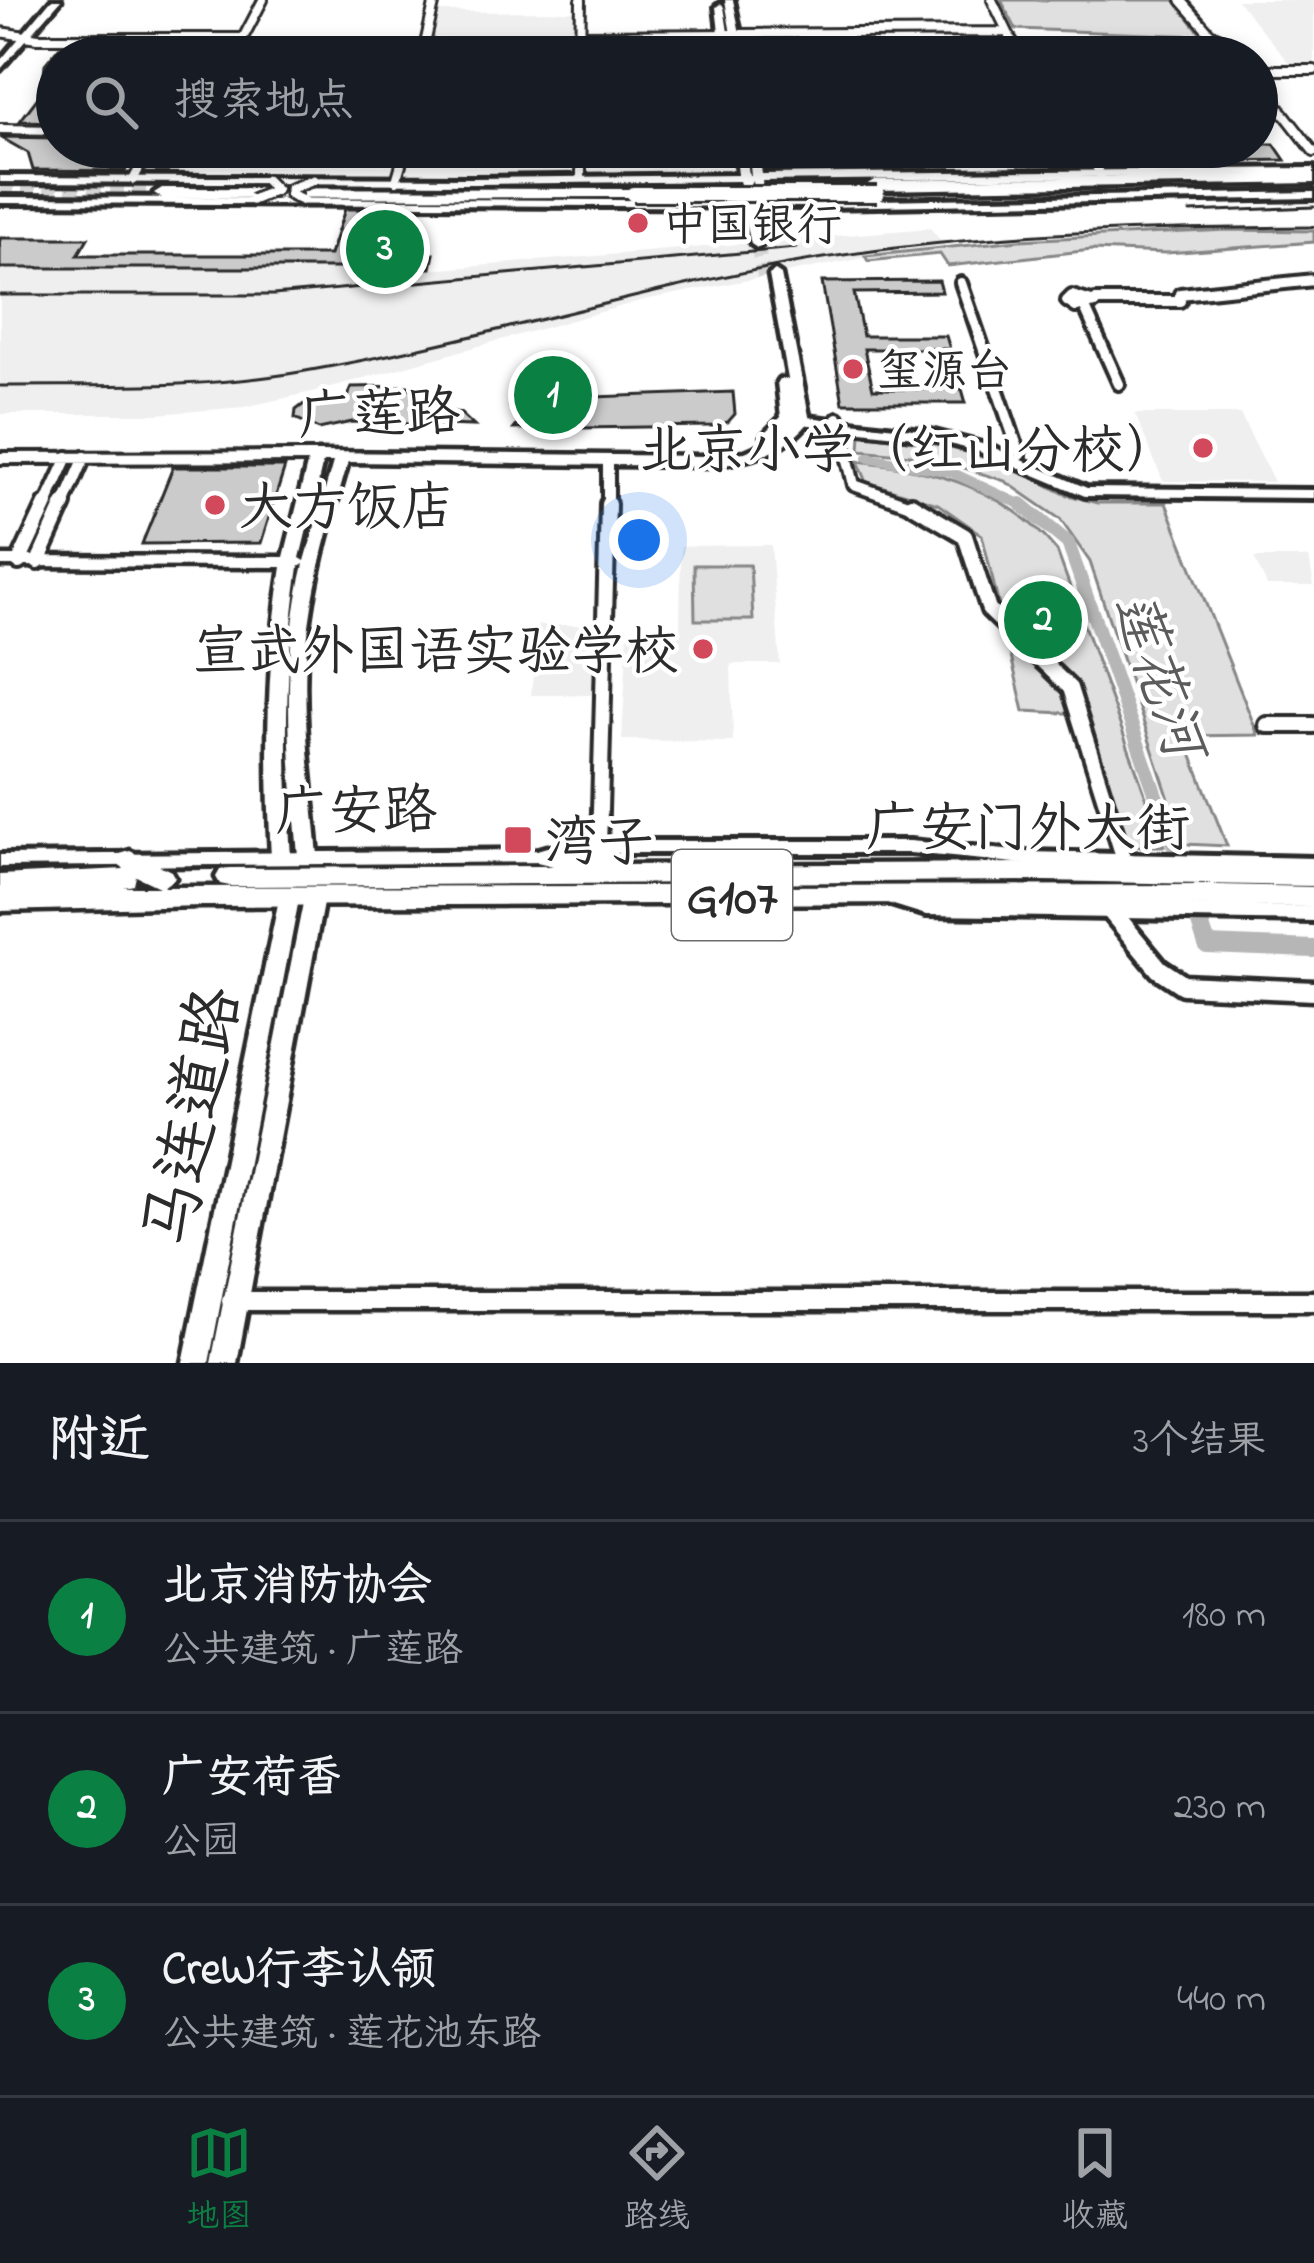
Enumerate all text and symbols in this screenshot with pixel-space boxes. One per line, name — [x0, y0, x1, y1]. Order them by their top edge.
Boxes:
search box — [36, 36, 1278, 168]
icon: search — [78, 69, 144, 135]
text: 搜索地点 — [174, 70, 354, 136]
place label: 中国银行 — [662, 195, 842, 261]
pin: 3 — [346, 204, 424, 294]
marker: 中国银行 — [625, 210, 651, 236]
place label: 玺源台 — [877, 341, 1012, 407]
pin: 1 — [514, 350, 592, 440]
marker: 玺源台 — [840, 356, 866, 382]
street label: 广莲路 — [297, 376, 462, 460]
place label: 北京小学（红山分校） — [639, 415, 1179, 493]
marker: 北京小学（红山分校） — [1190, 435, 1216, 461]
place label: 大方饭店 — [239, 472, 455, 550]
marker: 大方饭店 — [202, 492, 228, 518]
your location — [609, 510, 669, 570]
pin: 2 — [1004, 575, 1082, 665]
water label: 莲花河 — [1088, 582, 1225, 778]
place label: 宣武外国语实验学校 — [193, 616, 679, 694]
marker: 宣武外国语实验学校 — [690, 636, 716, 662]
street label: 广安路 — [274, 775, 438, 855]
street label: 广安门外大街 — [866, 793, 1190, 871]
place label: 湾子 — [545, 807, 653, 885]
marker: 湾子 — [502, 824, 534, 856]
road number: G107 — [672, 850, 792, 940]
street label: 马连道路 — [125, 980, 269, 1257]
text: 附近 — [48, 1405, 150, 1480]
text: 3个结果 — [1133, 1414, 1266, 1471]
text: 北京消防协会 — [162, 1555, 432, 1621]
text: 1 — [81, 1588, 93, 1645]
text: 180 m — [1182, 1588, 1266, 1645]
text: 公共建筑 · 广莲路 — [162, 1623, 463, 1680]
text: 广安荷香 — [162, 1747, 342, 1813]
text: 2 — [77, 1780, 97, 1837]
text: 230 m — [1174, 1780, 1266, 1837]
text: 公园 — [162, 1815, 240, 1872]
text: CreW行李认领 — [162, 1939, 436, 2005]
text: 3 — [79, 1972, 95, 2029]
text: 440 m — [1177, 1972, 1266, 2029]
text: 公共建筑 · 莲花池东路 — [162, 2007, 541, 2064]
tab: 地图 — [186, 2120, 252, 2242]
tab: 路线 — [624, 2120, 690, 2242]
tab: 收藏 — [1062, 2120, 1128, 2242]

